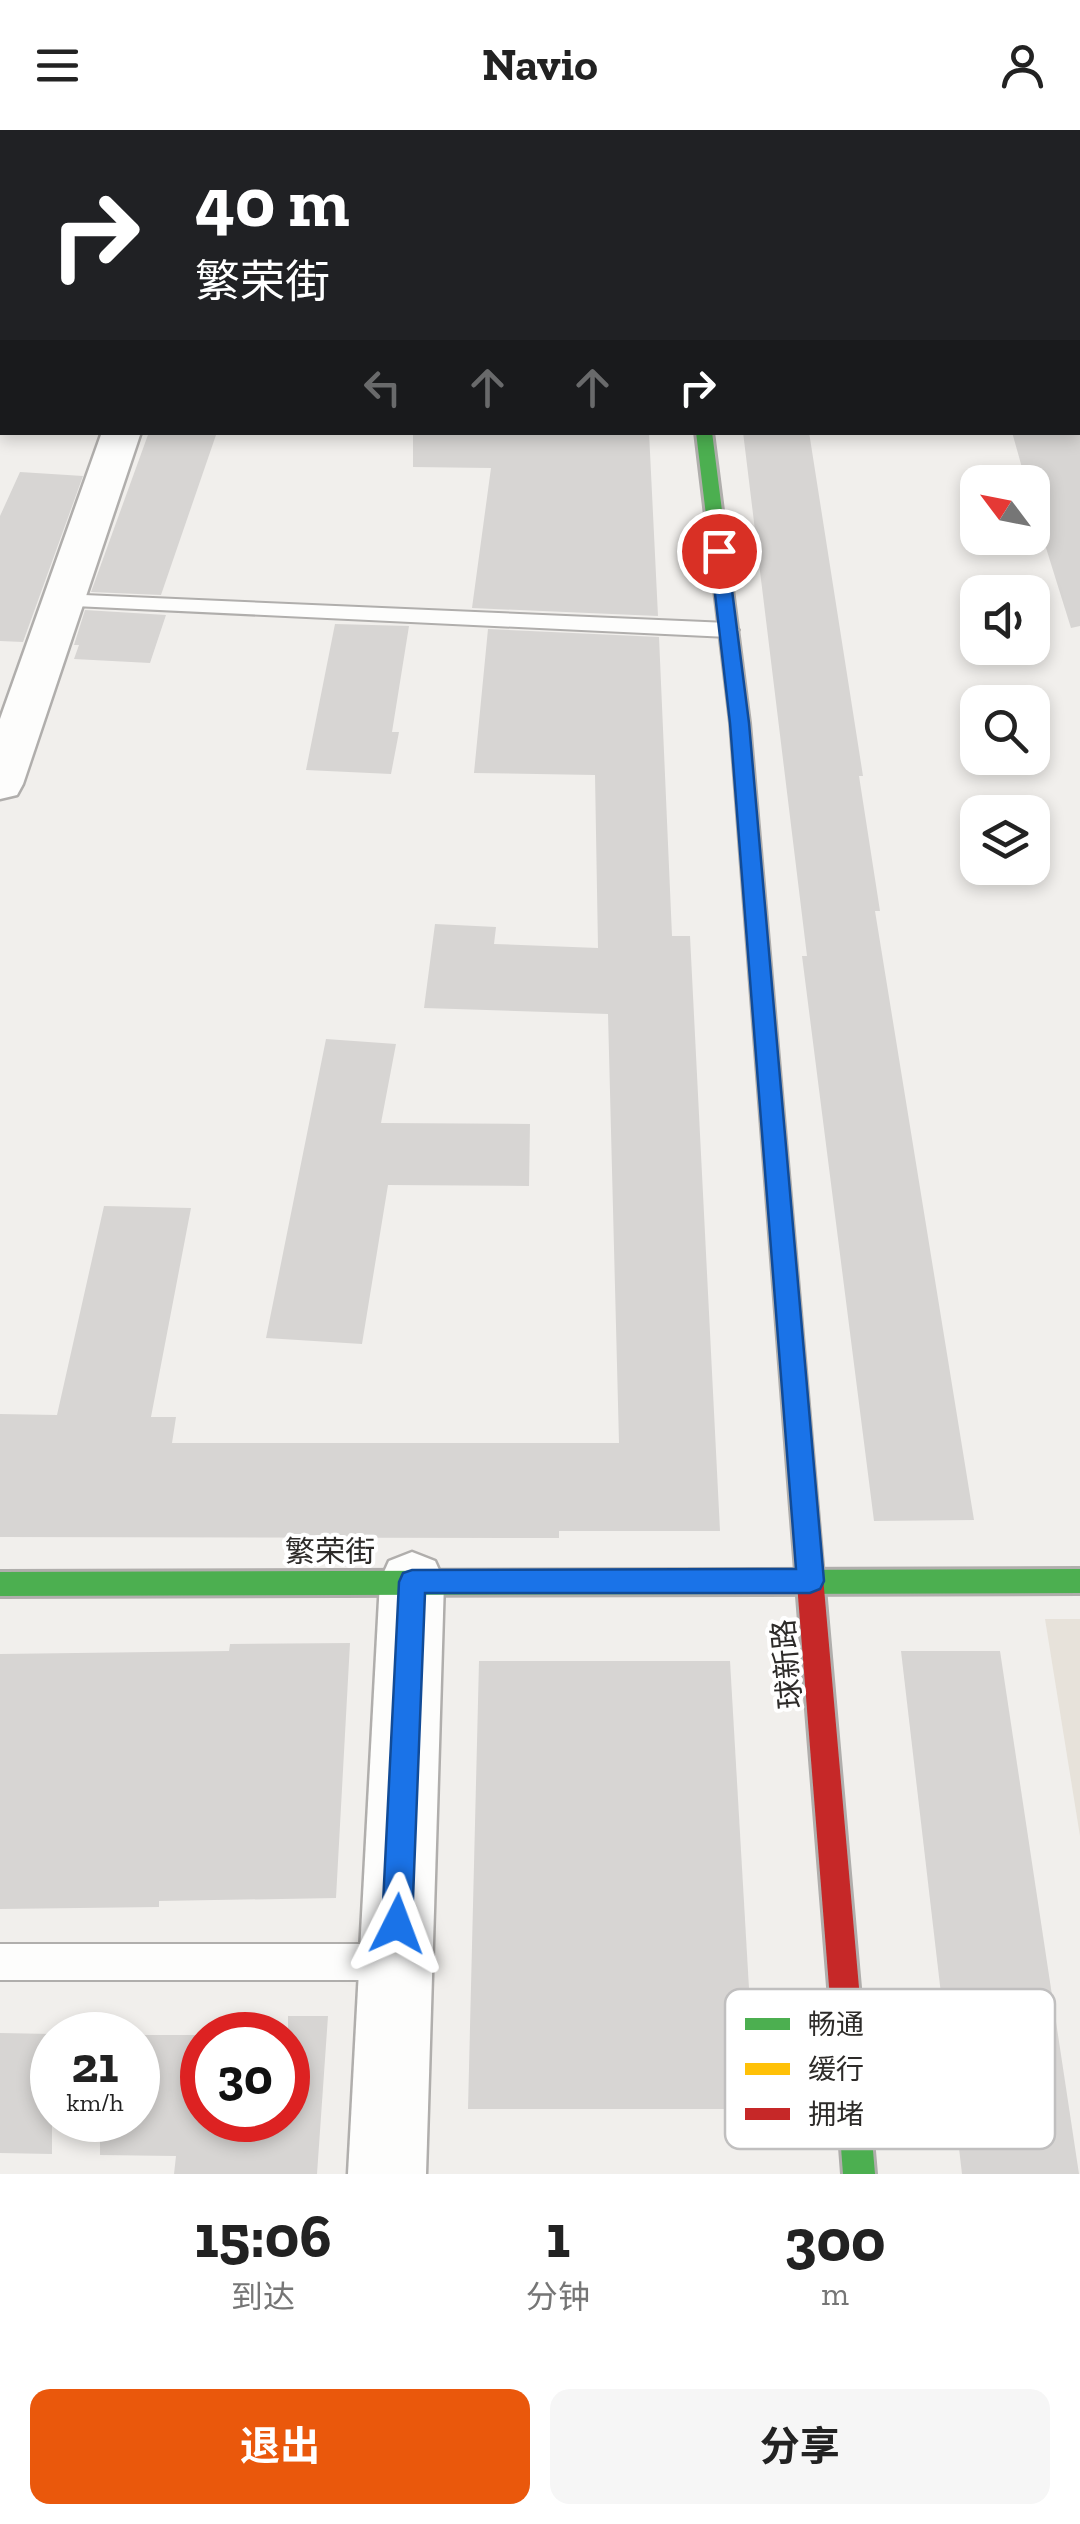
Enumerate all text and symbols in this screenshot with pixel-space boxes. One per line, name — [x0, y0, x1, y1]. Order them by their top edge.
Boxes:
icon: menu — [30, 38, 85, 93]
text: Navio — [482, 38, 598, 92]
icon: person — [995, 38, 1050, 93]
text: 40 m — [195, 160, 350, 244]
icon: right — [30, 170, 160, 300]
text: 繁荣街 — [195, 255, 330, 309]
icon: left — [355, 360, 410, 415]
icon: ahead — [460, 360, 515, 415]
icon: ahead — [565, 360, 620, 415]
icon: right — [670, 360, 725, 415]
north arrow — [960, 465, 1050, 555]
map controls — [960, 465, 1050, 885]
pin — [677, 509, 762, 594]
icon: arrive — [692, 524, 747, 579]
button: sound — [960, 575, 1050, 665]
button: search — [960, 685, 1050, 775]
button: layers — [960, 795, 1050, 885]
street label: 繁荣街 — [285, 1534, 375, 1570]
street label: 球新路 — [765, 1618, 809, 1710]
position arrow — [345, 1872, 449, 1976]
legend — [725, 1989, 1055, 2149]
text: 畅通 — [808, 2008, 864, 2041]
speed limit sign: 30 — [180, 2012, 310, 2142]
text: 21 — [71, 2035, 119, 2095]
text: 缓行 — [808, 2053, 864, 2086]
text: km/h — [66, 2087, 124, 2117]
text: 拥堵 — [808, 2098, 864, 2131]
text: 15:06 — [194, 2200, 332, 2272]
text: 1 — [546, 2200, 570, 2272]
text: 300 — [784, 2204, 886, 2276]
text: m — [821, 2275, 849, 2313]
text: 到达 — [231, 2278, 295, 2316]
text: 分钟 — [526, 2278, 590, 2316]
button: 退出 — [30, 2389, 530, 2504]
button: 分享 — [550, 2389, 1050, 2504]

